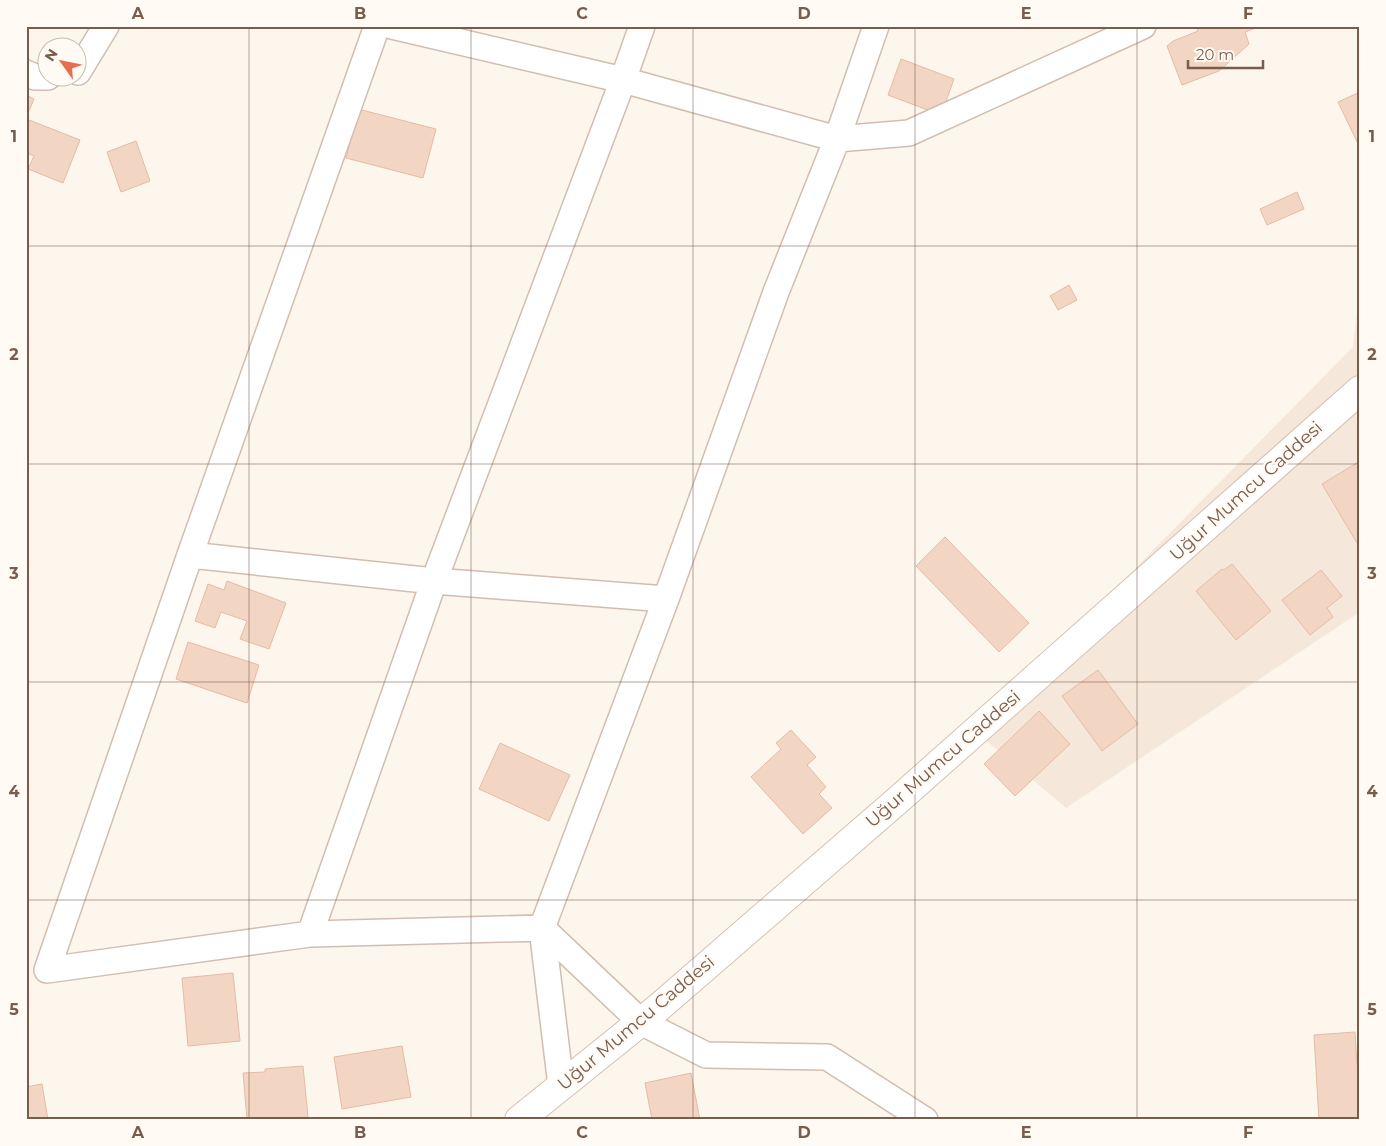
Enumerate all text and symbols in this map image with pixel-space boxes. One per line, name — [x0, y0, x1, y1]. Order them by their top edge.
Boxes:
text: A — [131, 4, 145, 23]
text: B — [354, 4, 366, 23]
text: C — [576, 4, 588, 23]
text: D — [797, 4, 811, 23]
text: E — [1021, 4, 1031, 23]
text: F — [1243, 4, 1253, 23]
north arrow — [38, 38, 88, 88]
scale bar — [1188, 38, 1264, 70]
text: N — [40, 45, 62, 65]
text: 20 m — [1196, 45, 1234, 64]
text: 1 — [11, 127, 17, 146]
text: 1 — [1369, 127, 1375, 146]
text: 2 — [9, 345, 19, 364]
text: 2 — [1367, 345, 1377, 364]
street label: Uğur Mumcu Caddesi — [1165, 417, 1327, 565]
text: 3 — [8, 564, 19, 583]
text: 3 — [1366, 564, 1377, 583]
street label: Uğur Mumcu Caddesi — [861, 686, 1025, 832]
text: 4 — [8, 782, 20, 801]
text: 4 — [1366, 782, 1378, 801]
street label: Uğur Mumcu Caddesi — [553, 951, 719, 1095]
text: 5 — [9, 1000, 19, 1019]
text: 5 — [1367, 1000, 1377, 1019]
text: A — [131, 1123, 145, 1142]
text: B — [354, 1123, 366, 1142]
text: C — [576, 1123, 588, 1142]
text: D — [797, 1123, 811, 1142]
text: E — [1021, 1123, 1031, 1142]
text: F — [1243, 1123, 1253, 1142]

